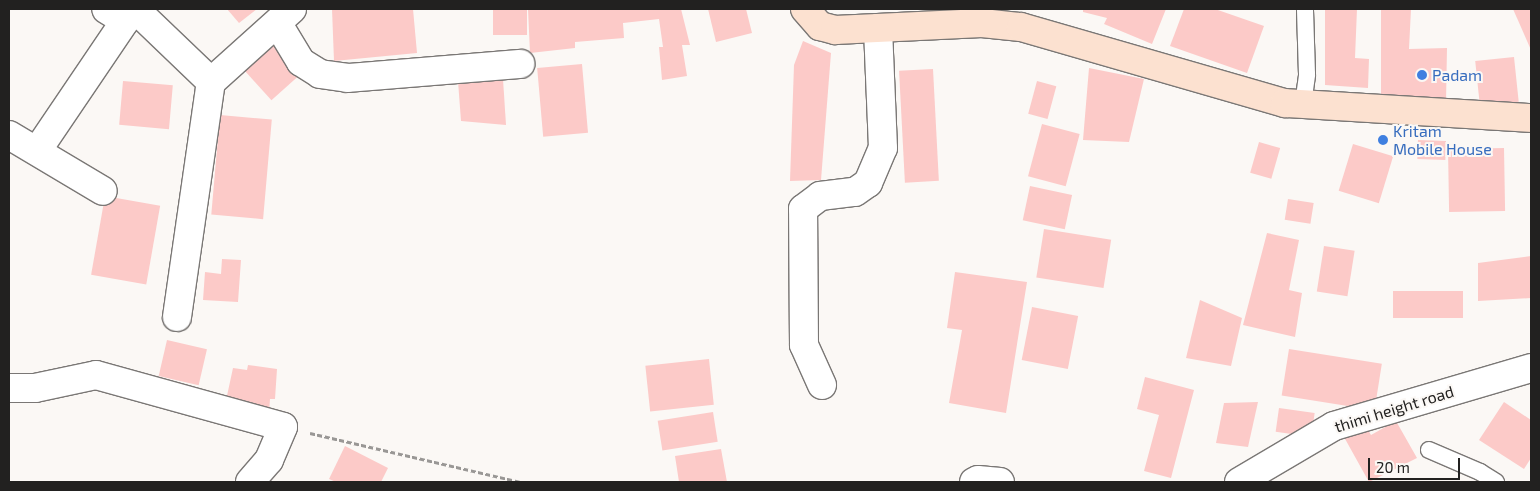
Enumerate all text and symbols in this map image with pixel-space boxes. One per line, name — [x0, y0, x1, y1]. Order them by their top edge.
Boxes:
place label: Padam — [1432, 65, 1482, 85]
marker: Padam — [1416, 69, 1428, 81]
place label: Kritam Mobile House — [1393, 121, 1492, 159]
marker: Kritam Mobile House — [1377, 134, 1389, 146]
street label: thimi height road — [1332, 382, 1456, 436]
scale bar — [1370, 448, 1462, 480]
text: 20 m — [1376, 458, 1410, 476]

